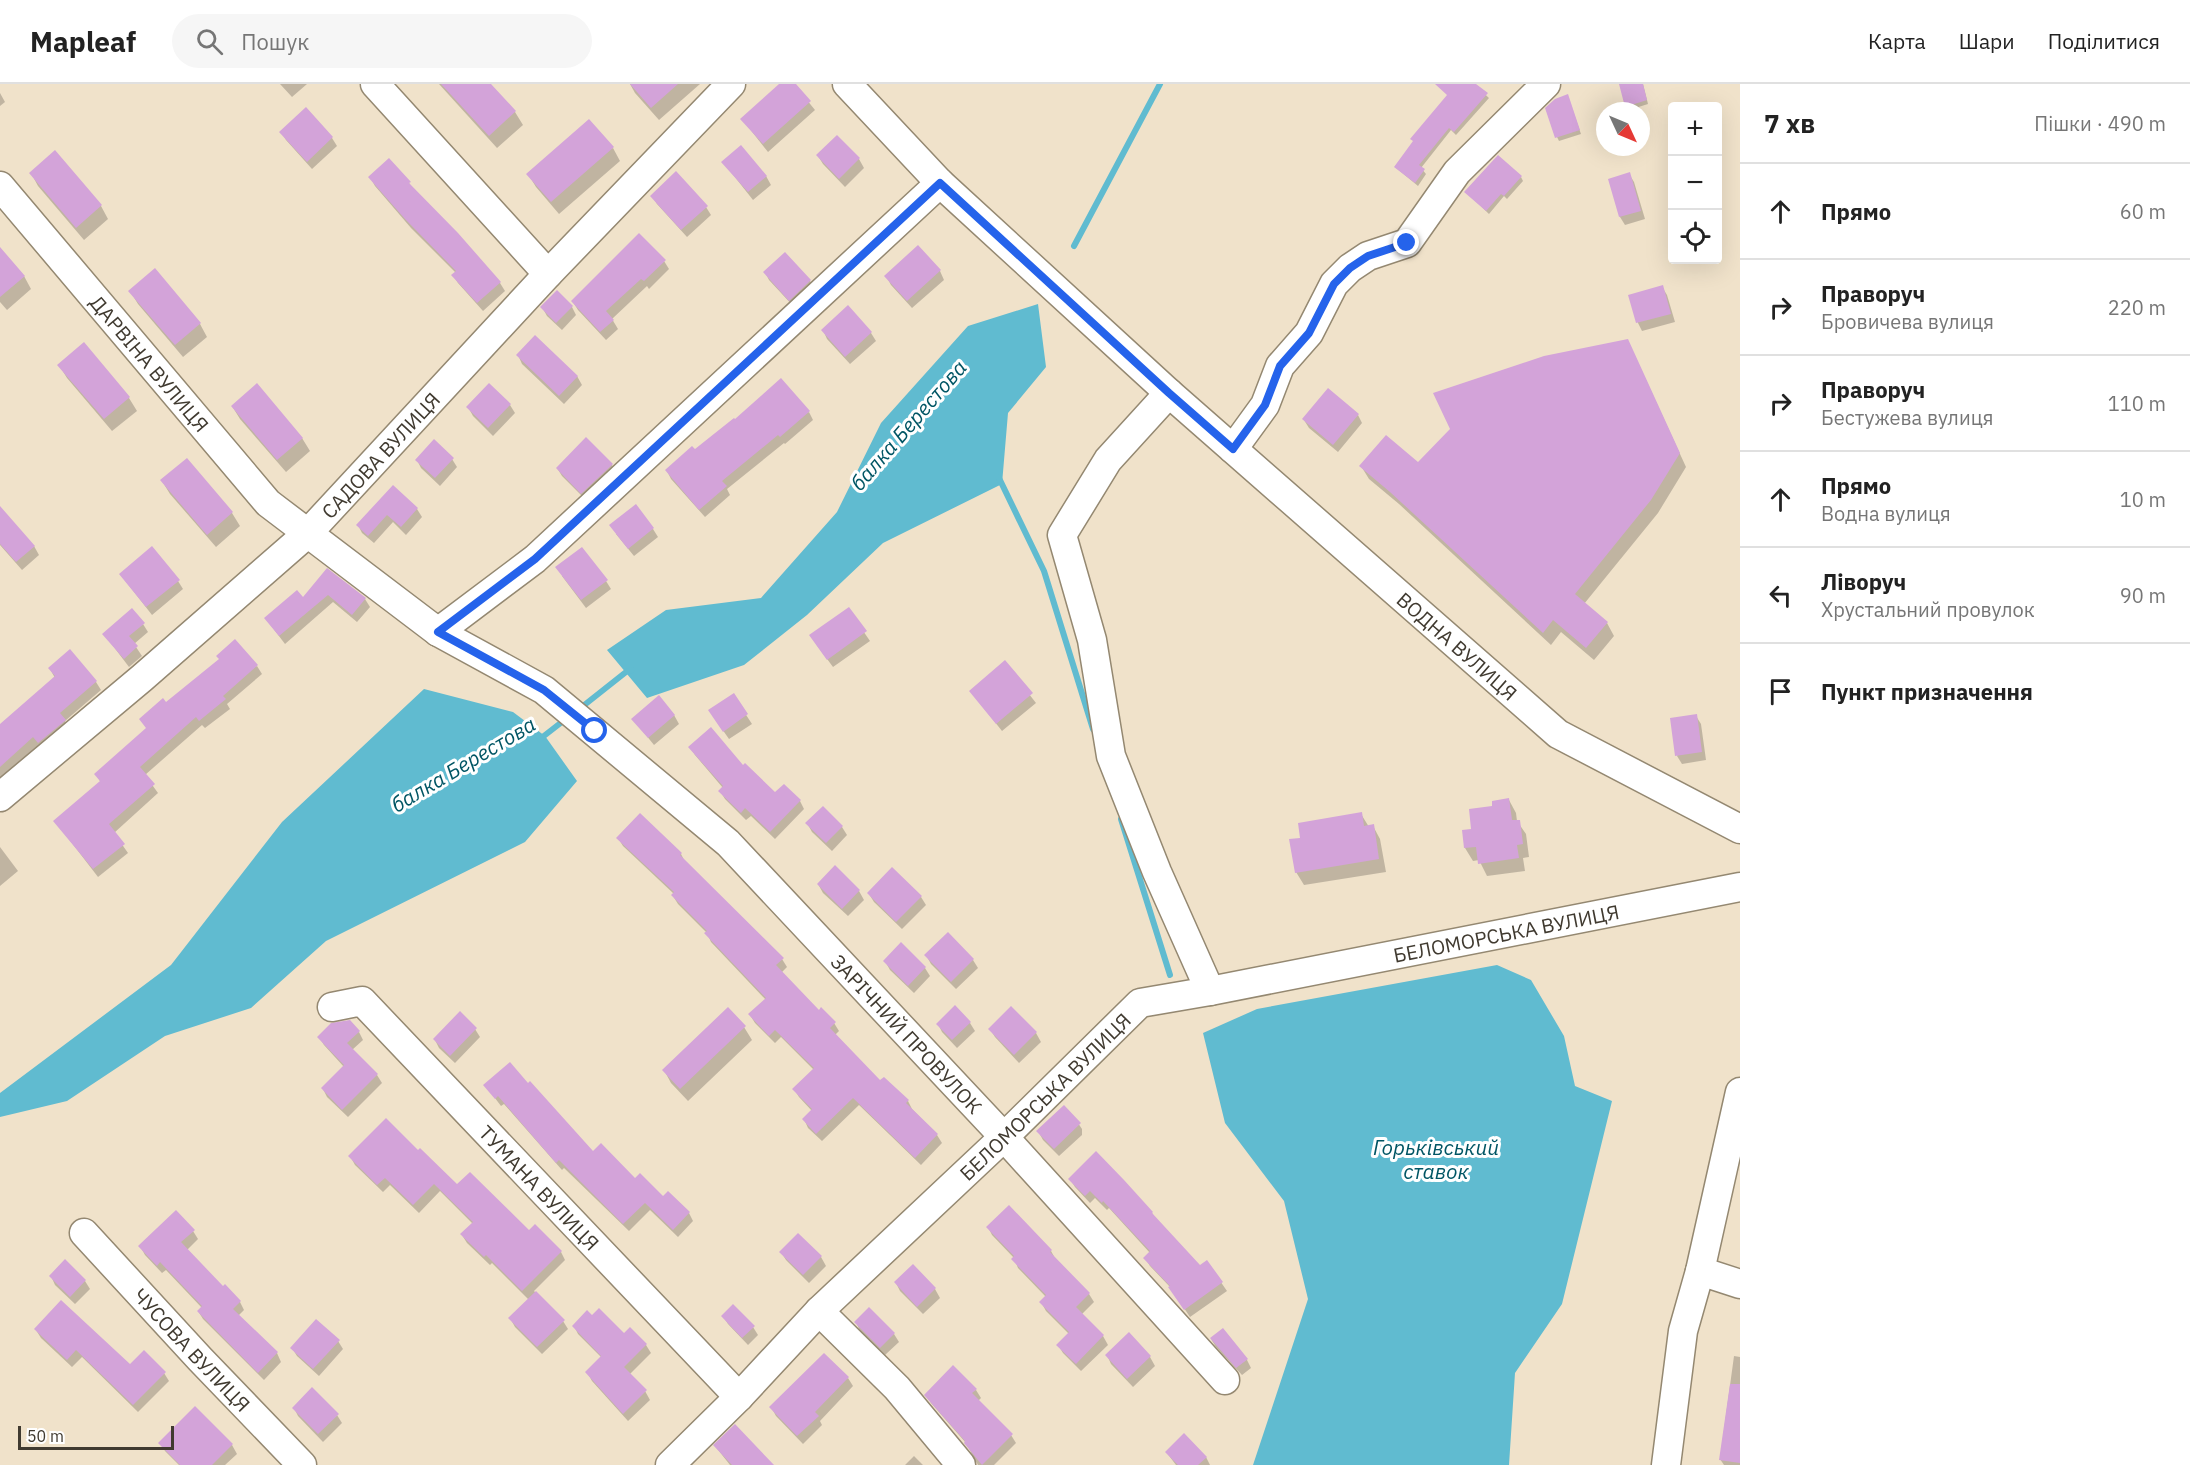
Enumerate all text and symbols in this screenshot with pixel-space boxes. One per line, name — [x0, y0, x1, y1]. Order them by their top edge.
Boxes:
search box — [172, 14, 592, 68]
text: Mapleaf — [30, 23, 136, 60]
icon: search — [193, 25, 226, 58]
text: Пошук — [241, 27, 309, 56]
text: Карта — [1868, 27, 1926, 55]
text: Шари — [1959, 27, 2015, 55]
text: Поділитися — [2048, 27, 2160, 55]
north arrow — [1596, 102, 1650, 156]
map controls — [1668, 102, 1722, 264]
button: + — [1668, 102, 1722, 156]
text: 7 хв — [1764, 106, 1815, 140]
text: Пішки · 490 m — [2034, 110, 2166, 137]
button: − — [1668, 156, 1722, 210]
icon: ahead — [1764, 195, 1797, 228]
text: Прямо — [1821, 197, 1891, 226]
text: 60 m — [2120, 198, 2166, 225]
button: locate — [1668, 210, 1722, 264]
route end — [1393, 229, 1419, 255]
text: Праворуч — [1821, 279, 1925, 308]
street label: ДАРВІНА ВУЛИЦЯ — [84, 289, 215, 437]
icon: right — [1764, 291, 1797, 324]
text: 220 m — [2108, 294, 2166, 321]
text: Бровичева вулиця — [1821, 308, 1994, 335]
water label: балка Берестова — [844, 354, 972, 496]
text: Праворуч — [1821, 375, 1925, 404]
street label: САДОВА ВУЛИЦЯ — [315, 386, 446, 524]
icon: right — [1764, 387, 1797, 420]
text: 110 m — [2108, 390, 2166, 417]
text: Бестужева вулиця — [1821, 404, 1993, 431]
text: Прямо — [1821, 471, 1891, 500]
icon: ahead — [1764, 483, 1797, 516]
text: 10 m — [2120, 486, 2166, 513]
text: Водна вулиця — [1821, 500, 1951, 527]
text: Ліворуч — [1821, 567, 1906, 596]
icon: left — [1764, 579, 1797, 612]
text: 90 m — [2120, 582, 2166, 609]
street label: ВОДНА ВУЛИЦЯ — [1391, 586, 1523, 706]
text: Хрустальний провулок — [1821, 596, 2035, 623]
icon: arrive — [1764, 675, 1797, 708]
text: Пункт призначення — [1821, 677, 2033, 706]
water label: балка Берестова — [385, 710, 541, 818]
route start — [581, 717, 607, 743]
street label: БЕЛОМОРСЬКА ВУЛИЦЯ — [1391, 898, 1621, 968]
street label: ЗАРІЧНИЙ ПРОВУЛОК — [825, 948, 988, 1119]
street label: БЕЛОМОРСЬКА ВУЛИЦЯ — [953, 1006, 1136, 1186]
street label: ТУМАНА ВУЛИЦЯ — [473, 1119, 606, 1256]
water label: Горьківський ставок — [1373, 1133, 1499, 1185]
street label: ЧУСОВА ВУЛИЦЯ — [128, 1282, 257, 1417]
scale bar — [18, 1423, 174, 1450]
text: 50 m — [27, 1426, 64, 1446]

